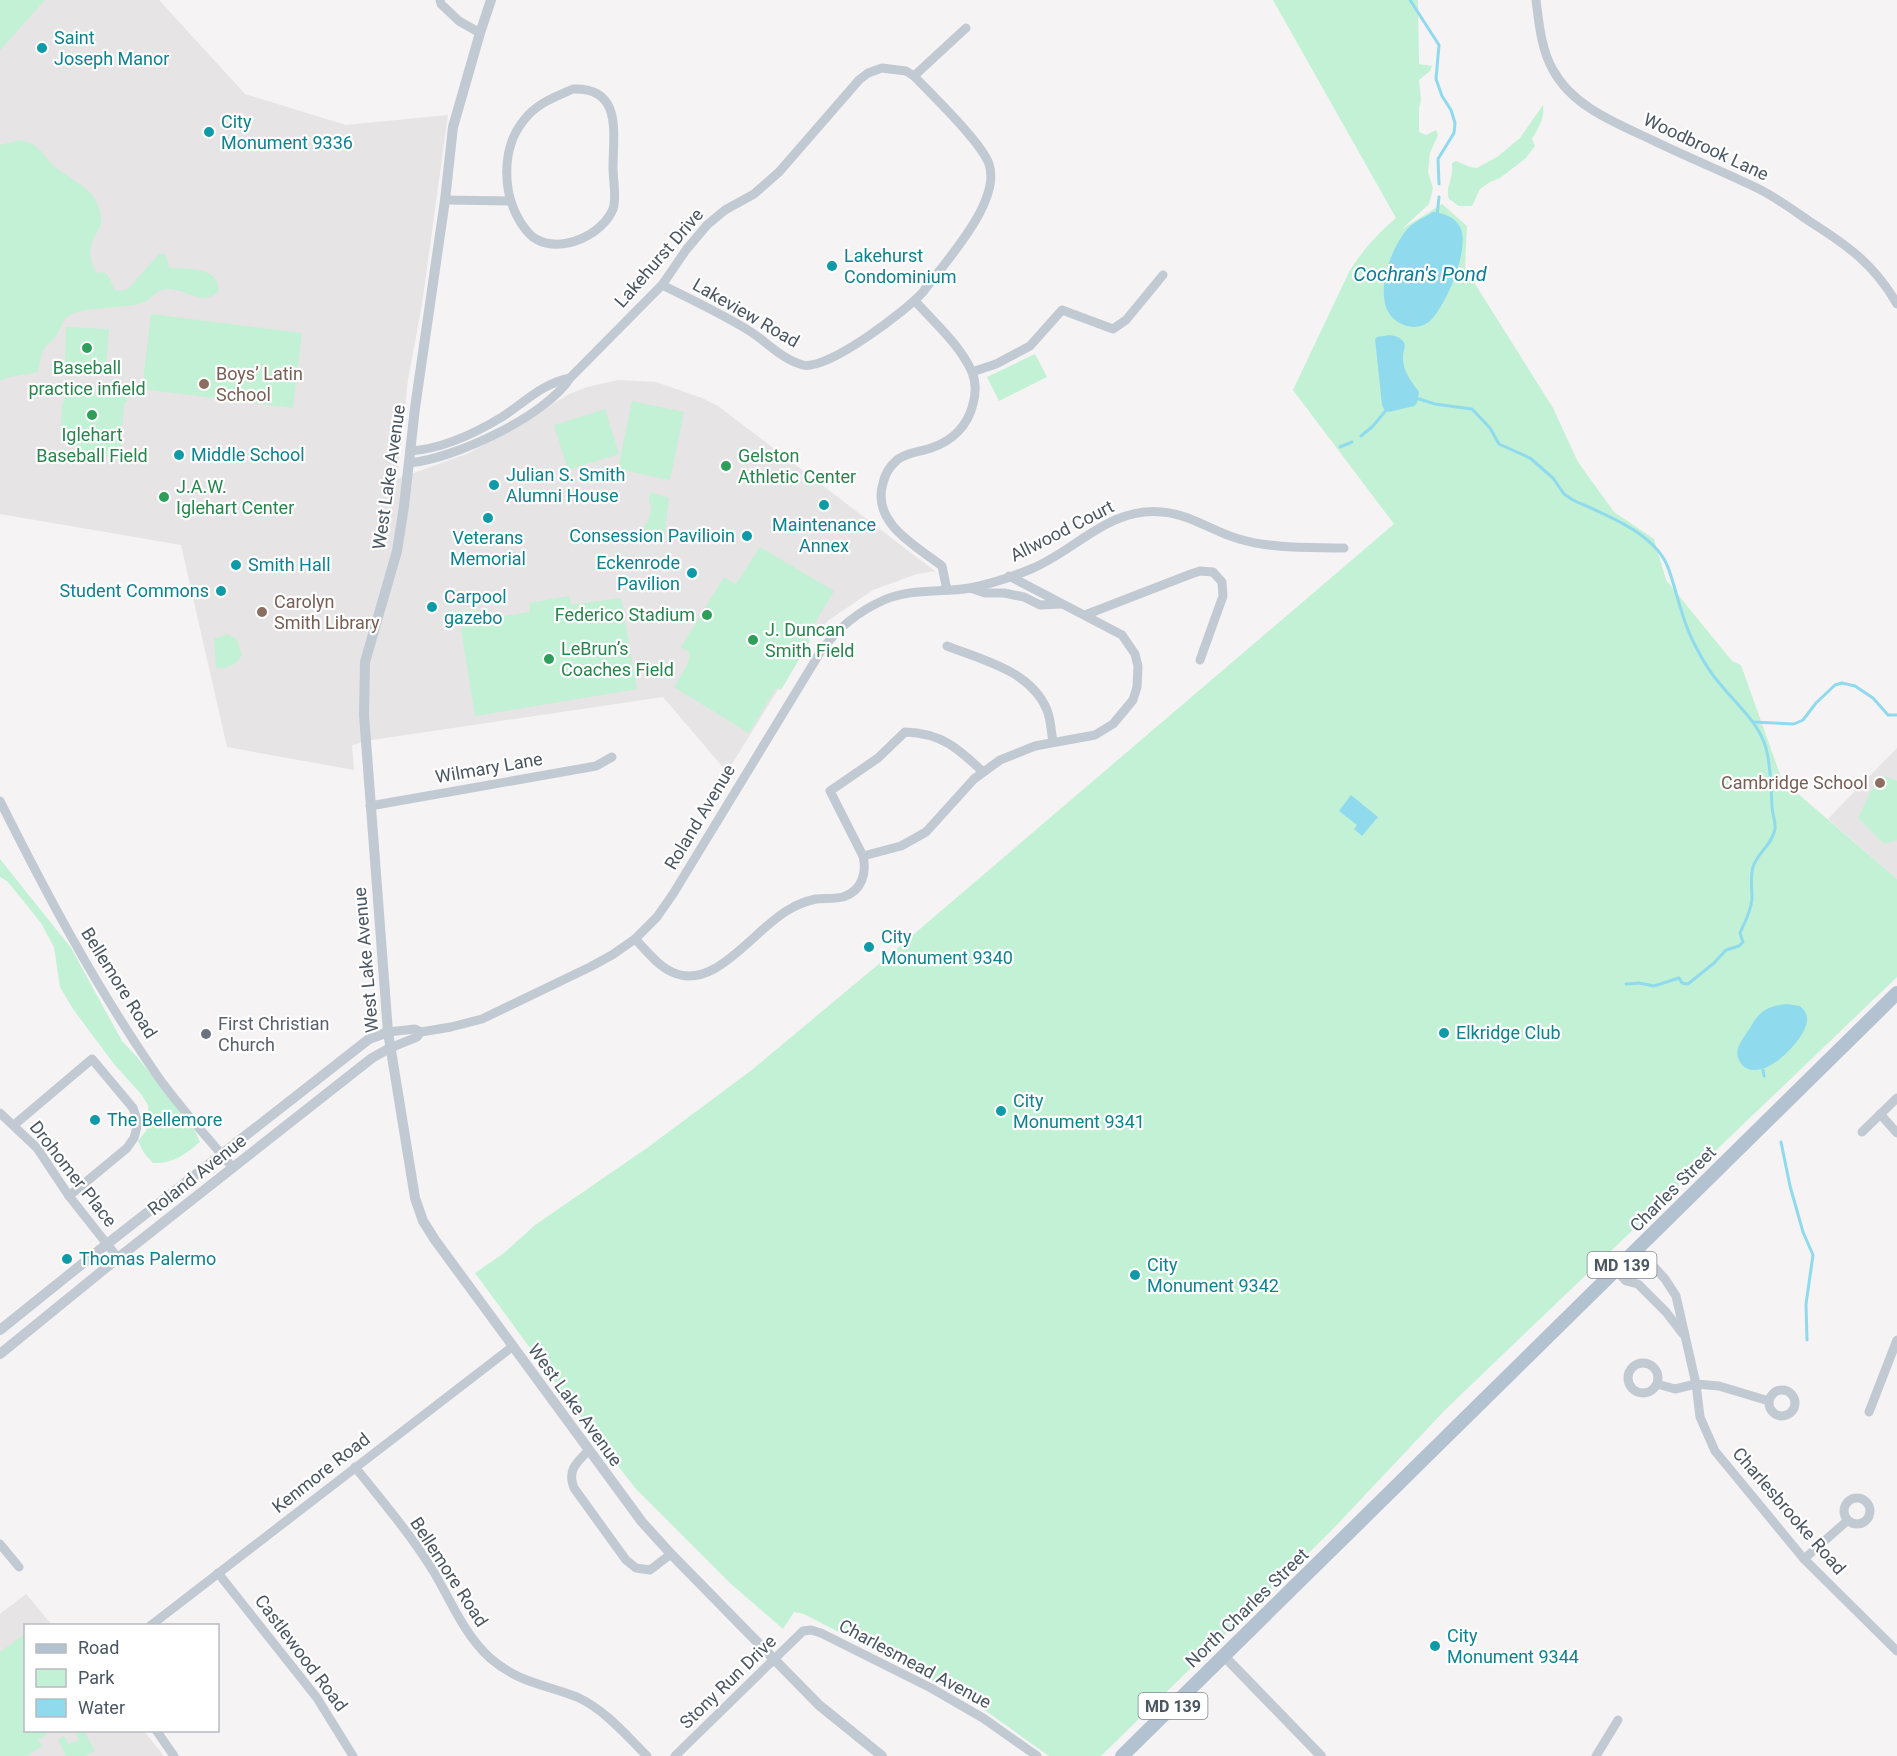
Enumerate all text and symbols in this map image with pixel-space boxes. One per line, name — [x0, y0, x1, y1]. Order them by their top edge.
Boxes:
place label: Saint Joseph Manor — [54, 27, 169, 69]
marker: Saint Joseph Manor — [35, 41, 49, 55]
street label: Woodbrook Lane — [1640, 108, 1772, 185]
place label: City Monument 9336 — [221, 111, 353, 153]
marker: City Monument 9336 — [202, 125, 216, 139]
street label: Lakehurst Drive — [610, 204, 707, 311]
place label: Lakehurst Condominium — [844, 245, 957, 287]
marker: Lakehurst Condominium — [825, 259, 839, 273]
water label: Cochran's Pond — [1353, 262, 1488, 286]
street label: Lakeview Road — [689, 274, 803, 352]
marker: Baseball practice infield — [80, 341, 94, 355]
place label: Baseball practice infield — [28, 357, 146, 399]
place label: Boys’ Latin School — [216, 363, 303, 405]
marker: Boys’ Latin School — [197, 377, 211, 391]
street label: West Lake Avenue — [368, 403, 409, 551]
marker: Iglehart Baseball Field — [85, 408, 99, 422]
place label: Iglehart Baseball Field — [36, 424, 148, 466]
place label: Middle School — [191, 444, 305, 465]
place label: Gelston Athletic Center — [738, 445, 856, 487]
marker: Middle School — [172, 448, 186, 462]
marker: Gelston Athletic Center — [719, 459, 733, 473]
place label: Julian S. Smith Alumni House — [506, 464, 625, 506]
place label: J.A.W. Iglehart Center — [176, 476, 294, 518]
marker: Julian S. Smith Alumni House — [487, 478, 501, 492]
marker: J.A.W. Iglehart Center — [157, 490, 171, 504]
street label: Allwood Court — [1006, 495, 1117, 566]
marker: Maintenance Annex — [817, 498, 831, 512]
marker: Veterans Memorial — [481, 511, 495, 525]
place label: Maintenance Annex — [772, 514, 876, 556]
place label: Consession Pavilioin — [569, 525, 735, 546]
place label: Veterans Memorial — [450, 527, 526, 569]
marker: Consession Pavilioin — [740, 529, 754, 543]
place label: Eckenrode Pavilion — [596, 552, 680, 594]
place label: Smith Hall — [248, 554, 331, 575]
marker: Smith Hall — [229, 558, 243, 572]
marker: Eckenrode Pavilion — [685, 566, 699, 580]
place label: Student Commons — [59, 580, 209, 601]
marker: Student Commons — [214, 584, 228, 598]
place label: Carpool gazebo — [444, 586, 507, 628]
place label: Carolyn Smith Library — [274, 591, 380, 633]
marker: Carpool gazebo — [425, 600, 439, 614]
place label: Federico Stadium — [555, 604, 695, 625]
marker: Carolyn Smith Library — [255, 605, 269, 619]
marker: Federico Stadium — [700, 608, 714, 622]
place label: J. Duncan Smith Field — [765, 619, 855, 661]
marker: J. Duncan Smith Field — [746, 633, 760, 647]
place label: LeBrun’s Coaches Field — [561, 638, 674, 680]
marker: LeBrun’s Coaches Field — [542, 652, 556, 666]
street label: Wilmary Lane — [434, 748, 544, 787]
street label: Roland Avenue — [660, 760, 739, 873]
place label: Cambridge School — [1721, 772, 1868, 793]
marker: Cambridge School — [1873, 776, 1887, 790]
street label: West Lake Avenue — [349, 886, 382, 1034]
street label: Bellemore Road — [77, 924, 162, 1042]
place label: City Monument 9340 — [881, 926, 1013, 968]
marker: City Monument 9340 — [862, 940, 876, 954]
place label: First Christian Church — [218, 1013, 329, 1055]
place label: Elkridge Club — [1456, 1022, 1561, 1043]
marker: Elkridge Club — [1437, 1026, 1451, 1040]
marker: First Christian Church — [199, 1027, 213, 1041]
place label: City Monument 9341 — [1013, 1090, 1145, 1132]
marker: City Monument 9341 — [994, 1104, 1008, 1118]
place label: The Bellemore — [107, 1109, 222, 1130]
marker: The Bellemore — [88, 1113, 102, 1127]
street label: Drohomer Place — [26, 1117, 121, 1231]
street label: Roland Avenue — [143, 1130, 250, 1219]
street label: Charles Street — [1625, 1141, 1720, 1236]
place label: Thomas Palermo — [79, 1248, 216, 1269]
marker: Thomas Palermo — [60, 1252, 74, 1266]
road number: MD 139 — [1588, 1252, 1656, 1278]
place label: City Monument 9342 — [1147, 1254, 1279, 1296]
marker: City Monument 9342 — [1128, 1268, 1142, 1282]
street label: West Lake Avenue — [524, 1339, 627, 1470]
street label: Kenmore Road — [268, 1428, 374, 1517]
street label: Charlesbrooke Road — [1728, 1443, 1850, 1579]
street label: Bellemore Road — [406, 1513, 493, 1630]
street label: North Charles Street — [1181, 1544, 1313, 1672]
street label: Castlewood Road — [251, 1590, 352, 1715]
street label: Charlesmead Avenue — [836, 1615, 995, 1713]
legend — [24, 1624, 219, 1732]
place label: City Monument 9344 — [1447, 1625, 1579, 1667]
street label: Stony Run Drive — [675, 1631, 780, 1733]
text: Road — [78, 1637, 119, 1658]
marker: City Monument 9344 — [1428, 1639, 1442, 1653]
text: Park — [78, 1667, 115, 1688]
road number: MD 139 — [1138, 1693, 1208, 1719]
text: Water — [78, 1697, 125, 1718]

